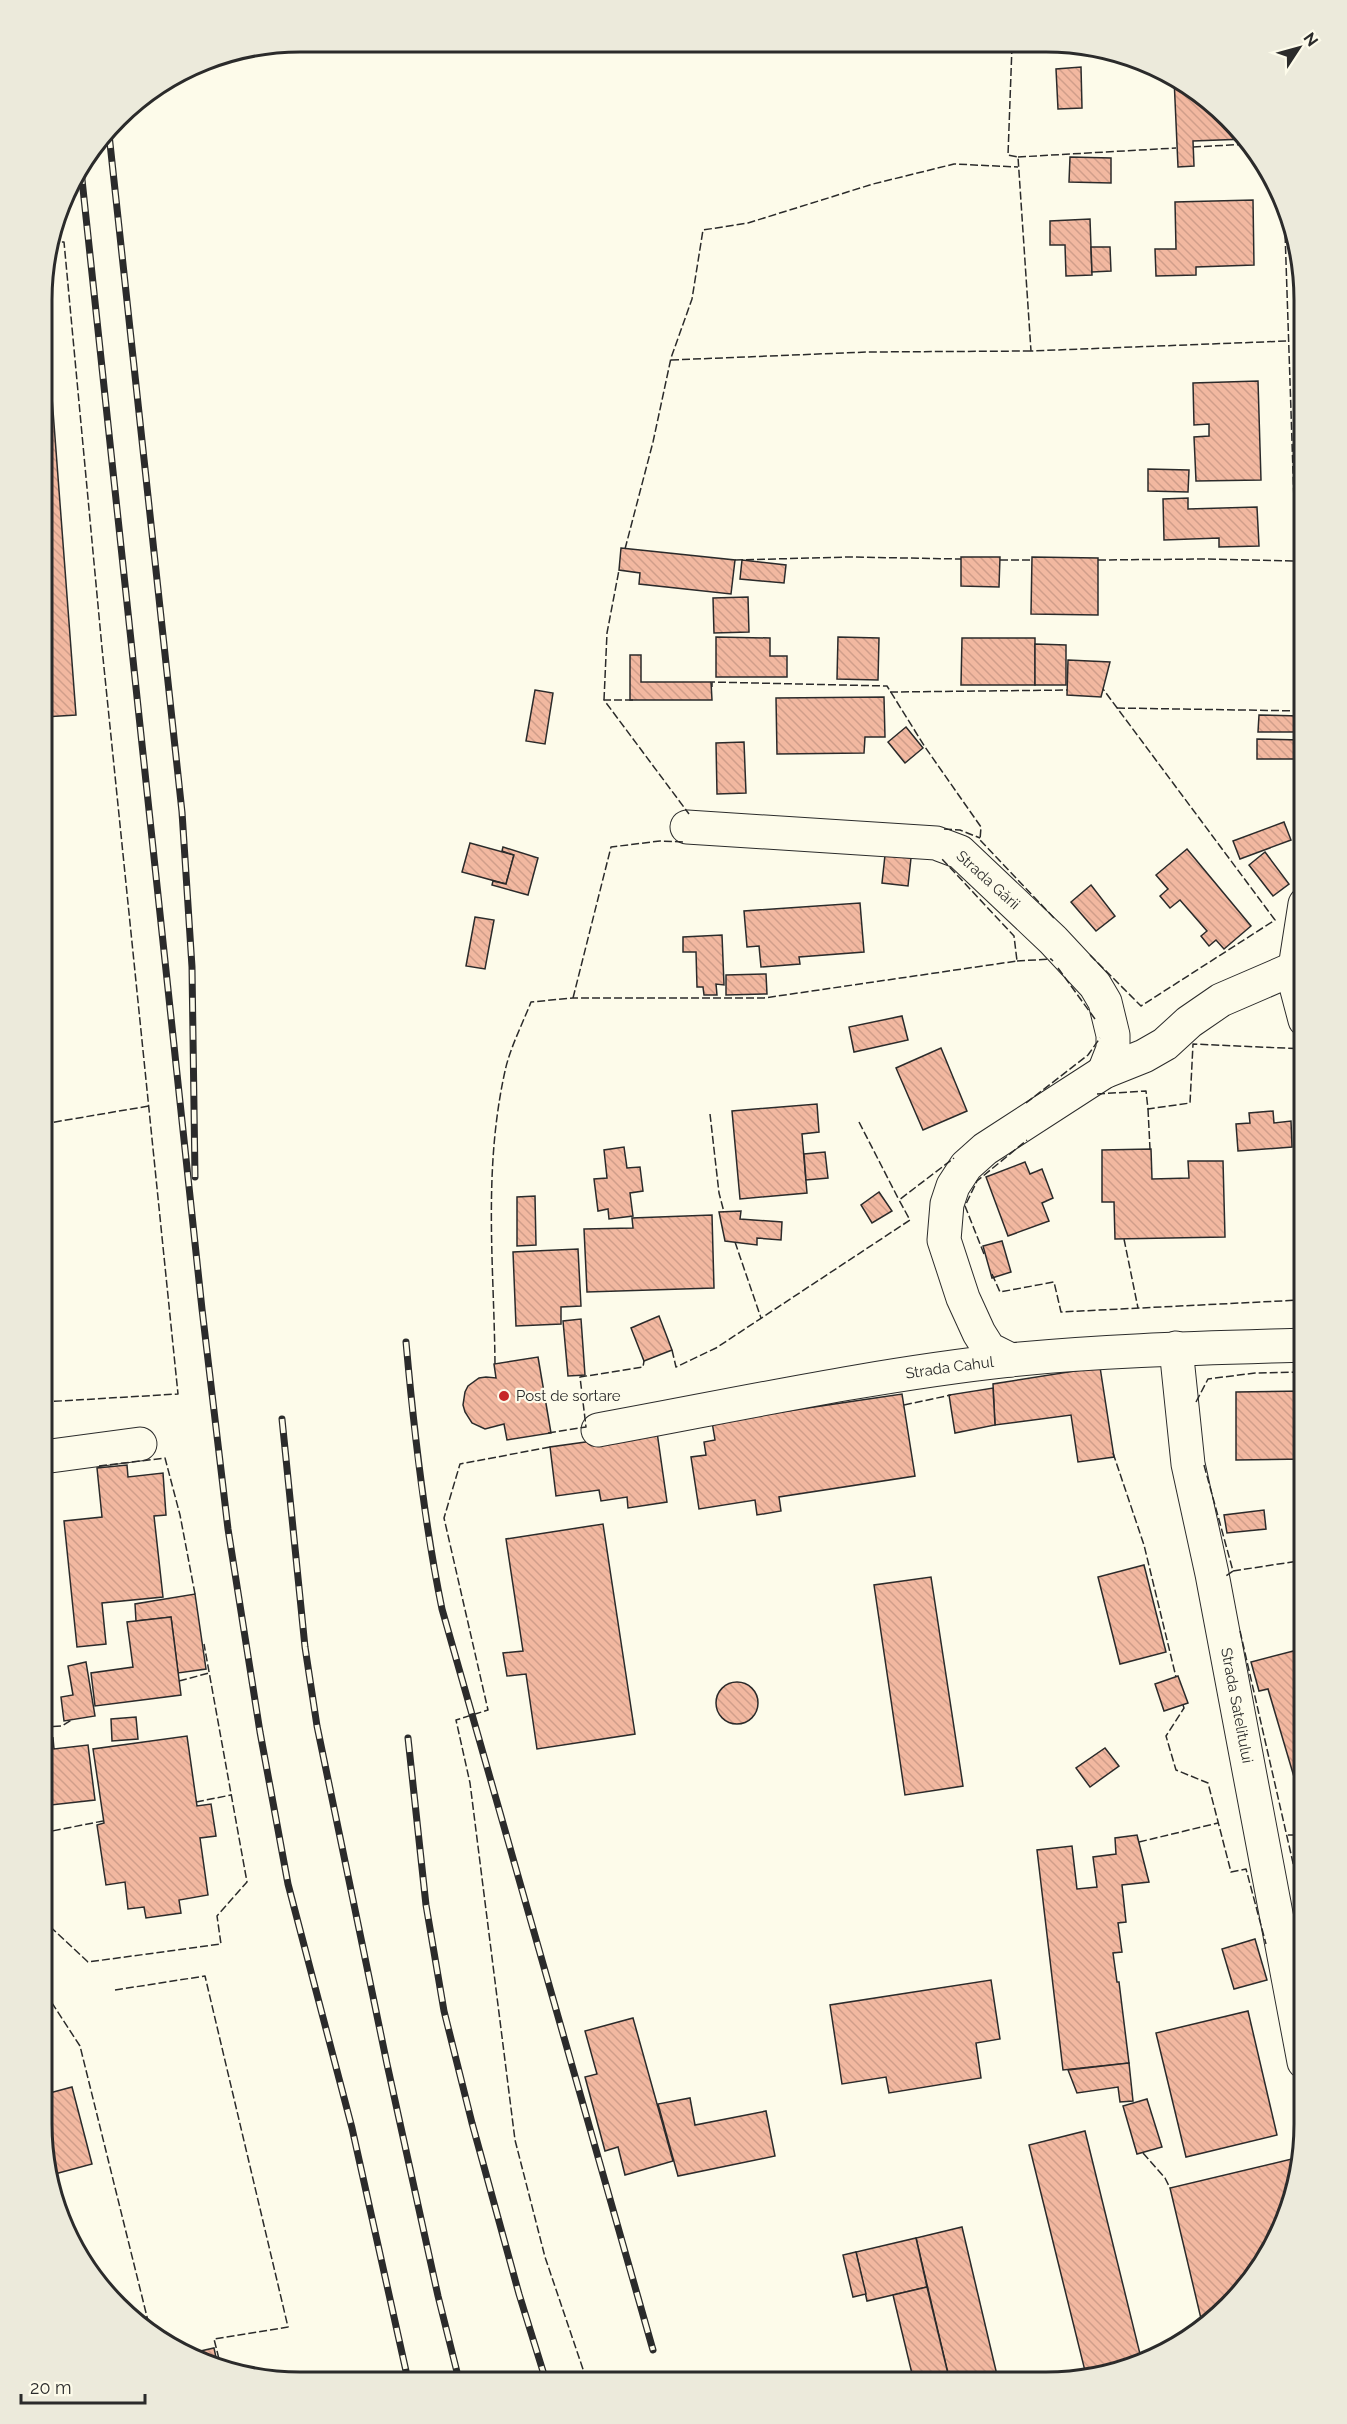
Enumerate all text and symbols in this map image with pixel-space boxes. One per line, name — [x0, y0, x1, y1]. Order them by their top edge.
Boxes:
north arrow — [1269, 18, 1329, 78]
text: N — [1299, 29, 1322, 50]
street label: Strada Gării — [952, 847, 1024, 913]
street label: Strada Cahul — [904, 1353, 996, 1383]
place label: Post de sortare — [516, 1387, 621, 1405]
marker: Post de sortare — [497, 1389, 511, 1403]
street label: Strada Satelitului — [1217, 1646, 1257, 1765]
scale bar — [21, 2367, 146, 2405]
text: 20 m — [30, 2377, 72, 2398]

